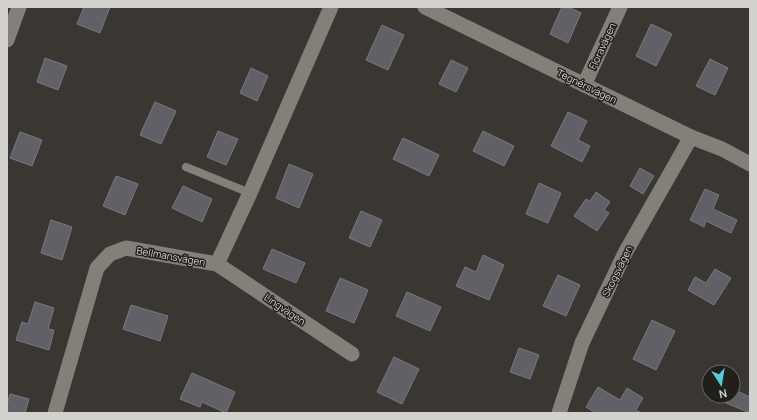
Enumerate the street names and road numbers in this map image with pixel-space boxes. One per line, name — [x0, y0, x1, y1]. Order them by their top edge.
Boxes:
street label: Floravägen — [585, 20, 619, 72]
street label: Tegnérsvägen — [555, 65, 619, 107]
street label: Bellmansvägen — [136, 243, 207, 269]
street label: Skogsvägen — [598, 243, 636, 299]
street label: Lingvägen — [262, 290, 309, 328]

